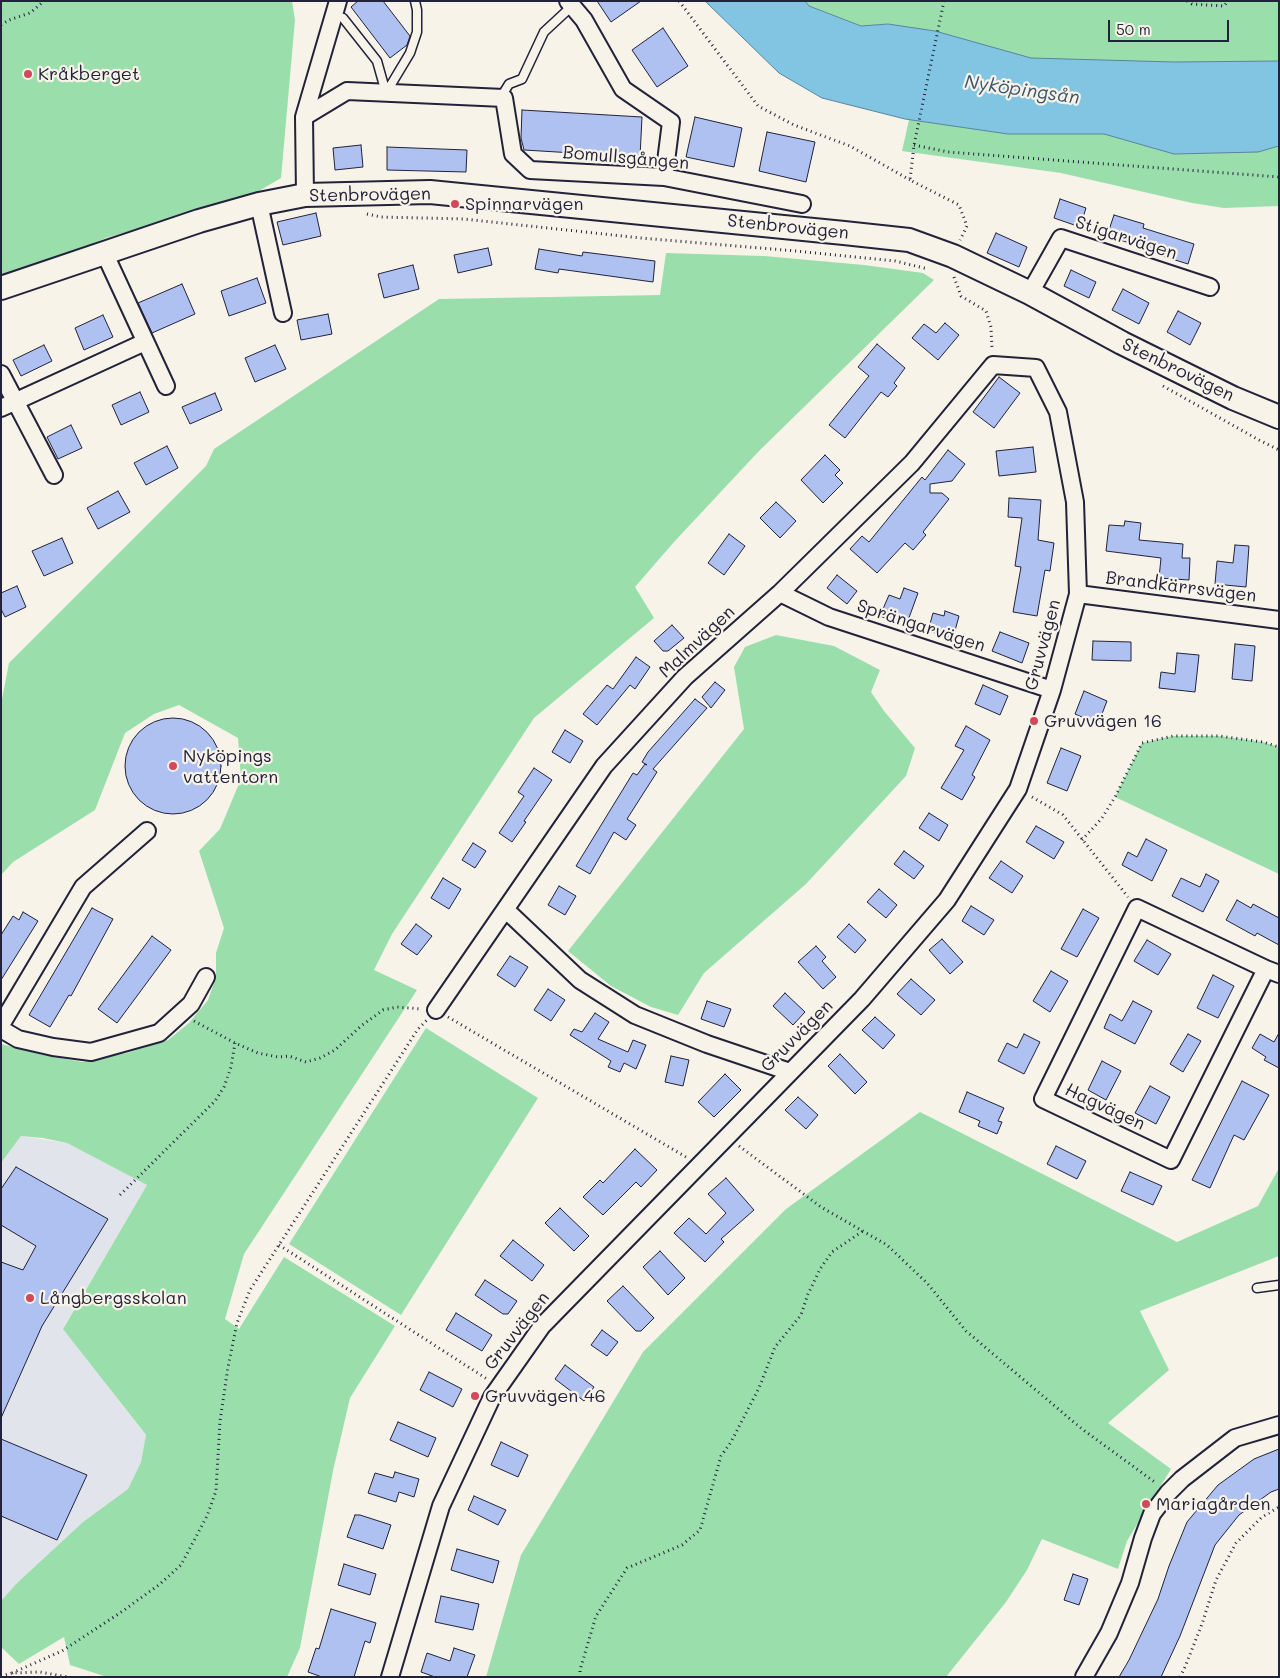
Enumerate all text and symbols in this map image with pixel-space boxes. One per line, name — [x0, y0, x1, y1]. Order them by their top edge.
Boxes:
scale bar — [1110, 10, 1231, 42]
text: 50 m — [1116, 19, 1151, 39]
place label: Kråkberget — [38, 63, 140, 85]
marker: Kråkberget — [22, 68, 34, 80]
water label: Nyköpingsån — [963, 71, 1081, 109]
street label: Bomullsgången — [562, 142, 690, 174]
street label: Stenbrovägen — [309, 183, 431, 207]
place label: Spinnarvägen — [465, 193, 584, 215]
marker: Spinnarvägen — [449, 198, 461, 210]
street label: Stenbrovägen — [726, 210, 850, 244]
street label: Stigarvägen — [1072, 211, 1180, 265]
street label: Stenbrovägen — [1118, 334, 1238, 406]
street label: Brandkärrsvägen — [1104, 567, 1258, 607]
street label: Sprängarvägen — [854, 595, 988, 657]
street label: Gruvvägen — [1020, 597, 1066, 693]
street label: Malmvägen — [655, 601, 739, 683]
place label: Gruvvägen 16 — [1044, 710, 1162, 732]
marker: Gruvvägen 16 — [1028, 715, 1040, 727]
place label: Nyköpings vattentorn — [183, 745, 278, 788]
marker: Nyköpings vattentorn — [167, 760, 179, 772]
street label: Gruvvägen — [756, 995, 838, 1077]
street label: Hagvägen — [1061, 1079, 1149, 1135]
place label: Långbergsskolan — [40, 1287, 187, 1309]
street label: Gruvvägen — [480, 1288, 554, 1374]
marker: Långbergsskolan — [24, 1292, 36, 1304]
place label: Gruvvägen 46 — [485, 1385, 606, 1407]
marker: Gruvvägen 46 — [469, 1390, 481, 1402]
place label: Mariagården — [1156, 1493, 1271, 1515]
marker: Mariagården — [1140, 1498, 1152, 1510]

